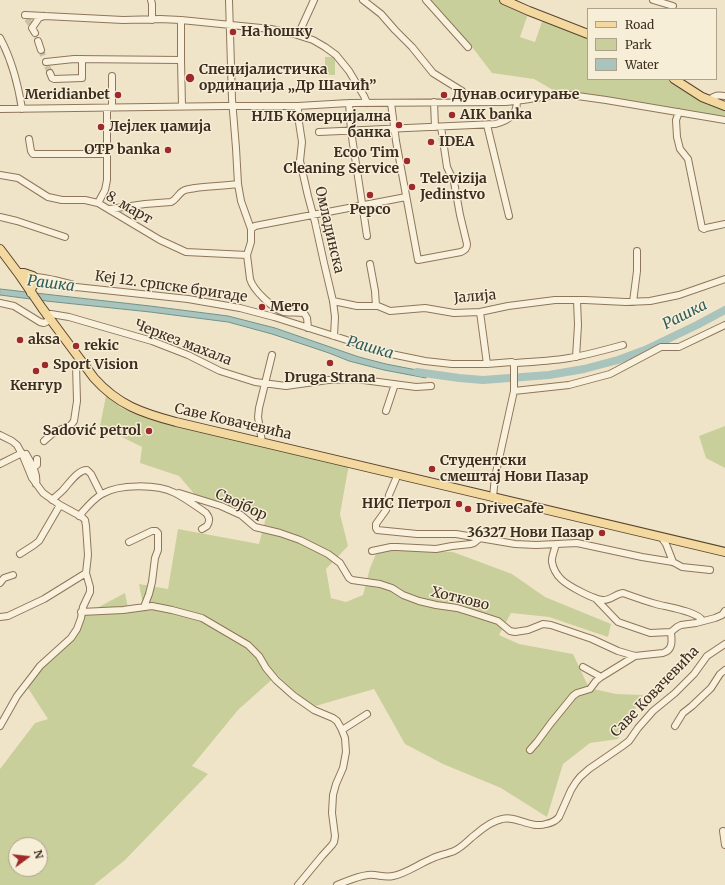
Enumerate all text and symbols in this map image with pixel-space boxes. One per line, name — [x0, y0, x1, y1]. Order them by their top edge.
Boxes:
legend — [587, 8, 717, 80]
text: Road — [625, 17, 654, 32]
place label: На ћошку — [241, 24, 313, 40]
marker: На ћошку — [228, 27, 238, 37]
text: Park — [625, 37, 652, 52]
text: Water — [625, 57, 659, 72]
place label: Специјалистичка ординација „Др Шачић” — [199, 62, 376, 94]
marker: Специјалистичка ординација „Др Шачић” — [184, 72, 196, 84]
place label: Meridianbet — [24, 87, 110, 103]
place label: Дунав осигурање — [452, 87, 579, 103]
marker: Meridianbet — [113, 90, 123, 100]
marker: Дунав осигурање — [439, 90, 449, 100]
place label: AIK banka — [460, 107, 532, 123]
place label: НЛБ Комерцијална банка — [251, 109, 391, 142]
marker: AIK banka — [447, 110, 457, 120]
place label: Лејлек џамија — [109, 119, 211, 135]
marker: НЛБ Комерцијална банка — [394, 120, 404, 130]
marker: Лејлек џамија — [96, 122, 106, 132]
place label: IDEA — [439, 134, 474, 150]
marker: IDEA — [426, 137, 436, 147]
place label: OTP banka — [84, 142, 160, 158]
marker: OTP banka — [163, 145, 173, 155]
place label: Ecoo Tim Cleaning Service — [283, 145, 399, 178]
marker: Ecoo Tim Cleaning Service — [402, 156, 412, 166]
place label: Televizija Jedinstvo — [420, 171, 487, 204]
marker: Televizija Jedinstvo — [407, 182, 417, 192]
street label: Омладинска — [311, 185, 347, 275]
street label: 8. март — [103, 188, 155, 228]
marker: Pepco — [365, 190, 375, 200]
place label: Pepco — [349, 202, 391, 218]
street label: Кеј 12. српске бригаде — [94, 268, 248, 306]
water label: Рашка — [26, 272, 76, 296]
street label: Јалија — [453, 287, 497, 307]
water label: Рашка — [660, 296, 710, 334]
place label: Мето — [270, 299, 309, 315]
marker: Мето — [257, 302, 267, 312]
street label: Черкез махала — [132, 317, 234, 369]
place label: aksa — [28, 332, 60, 348]
water label: Рашка — [345, 333, 395, 363]
marker: aksa — [15, 335, 25, 345]
place label: rekic — [84, 338, 119, 354]
marker: rekic — [71, 341, 81, 351]
place label: Sport Vision — [53, 357, 138, 373]
marker: Druga Strana — [325, 358, 335, 368]
marker: Sport Vision — [40, 360, 50, 370]
marker: Кенгур — [31, 366, 41, 376]
place label: Druga Strana — [284, 370, 376, 386]
place label: Кенгур — [10, 378, 62, 394]
street label: Саве Ковачевића — [173, 400, 293, 444]
place label: Sadović petrol — [43, 423, 141, 439]
marker: Sadović petrol — [144, 426, 154, 436]
place label: Студентски смештај Нови Пазар — [440, 453, 588, 486]
marker: Студентски смештај Нови Пазар — [427, 464, 437, 474]
street label: Својбор — [212, 486, 270, 524]
place label: НИС Петрол — [362, 496, 451, 512]
marker: НИС Петрол — [454, 499, 464, 509]
place label: DriveCafe — [476, 501, 544, 517]
marker: DriveCafe — [463, 504, 473, 514]
place label: 36327 Нови Пазар — [467, 525, 594, 541]
marker: 36327 Нови Пазар — [597, 528, 607, 538]
street label: Хотково — [429, 584, 491, 614]
street label: Саве Ковачевића — [607, 643, 703, 741]
north arrow — [8, 837, 48, 877]
text: N — [31, 848, 47, 860]

